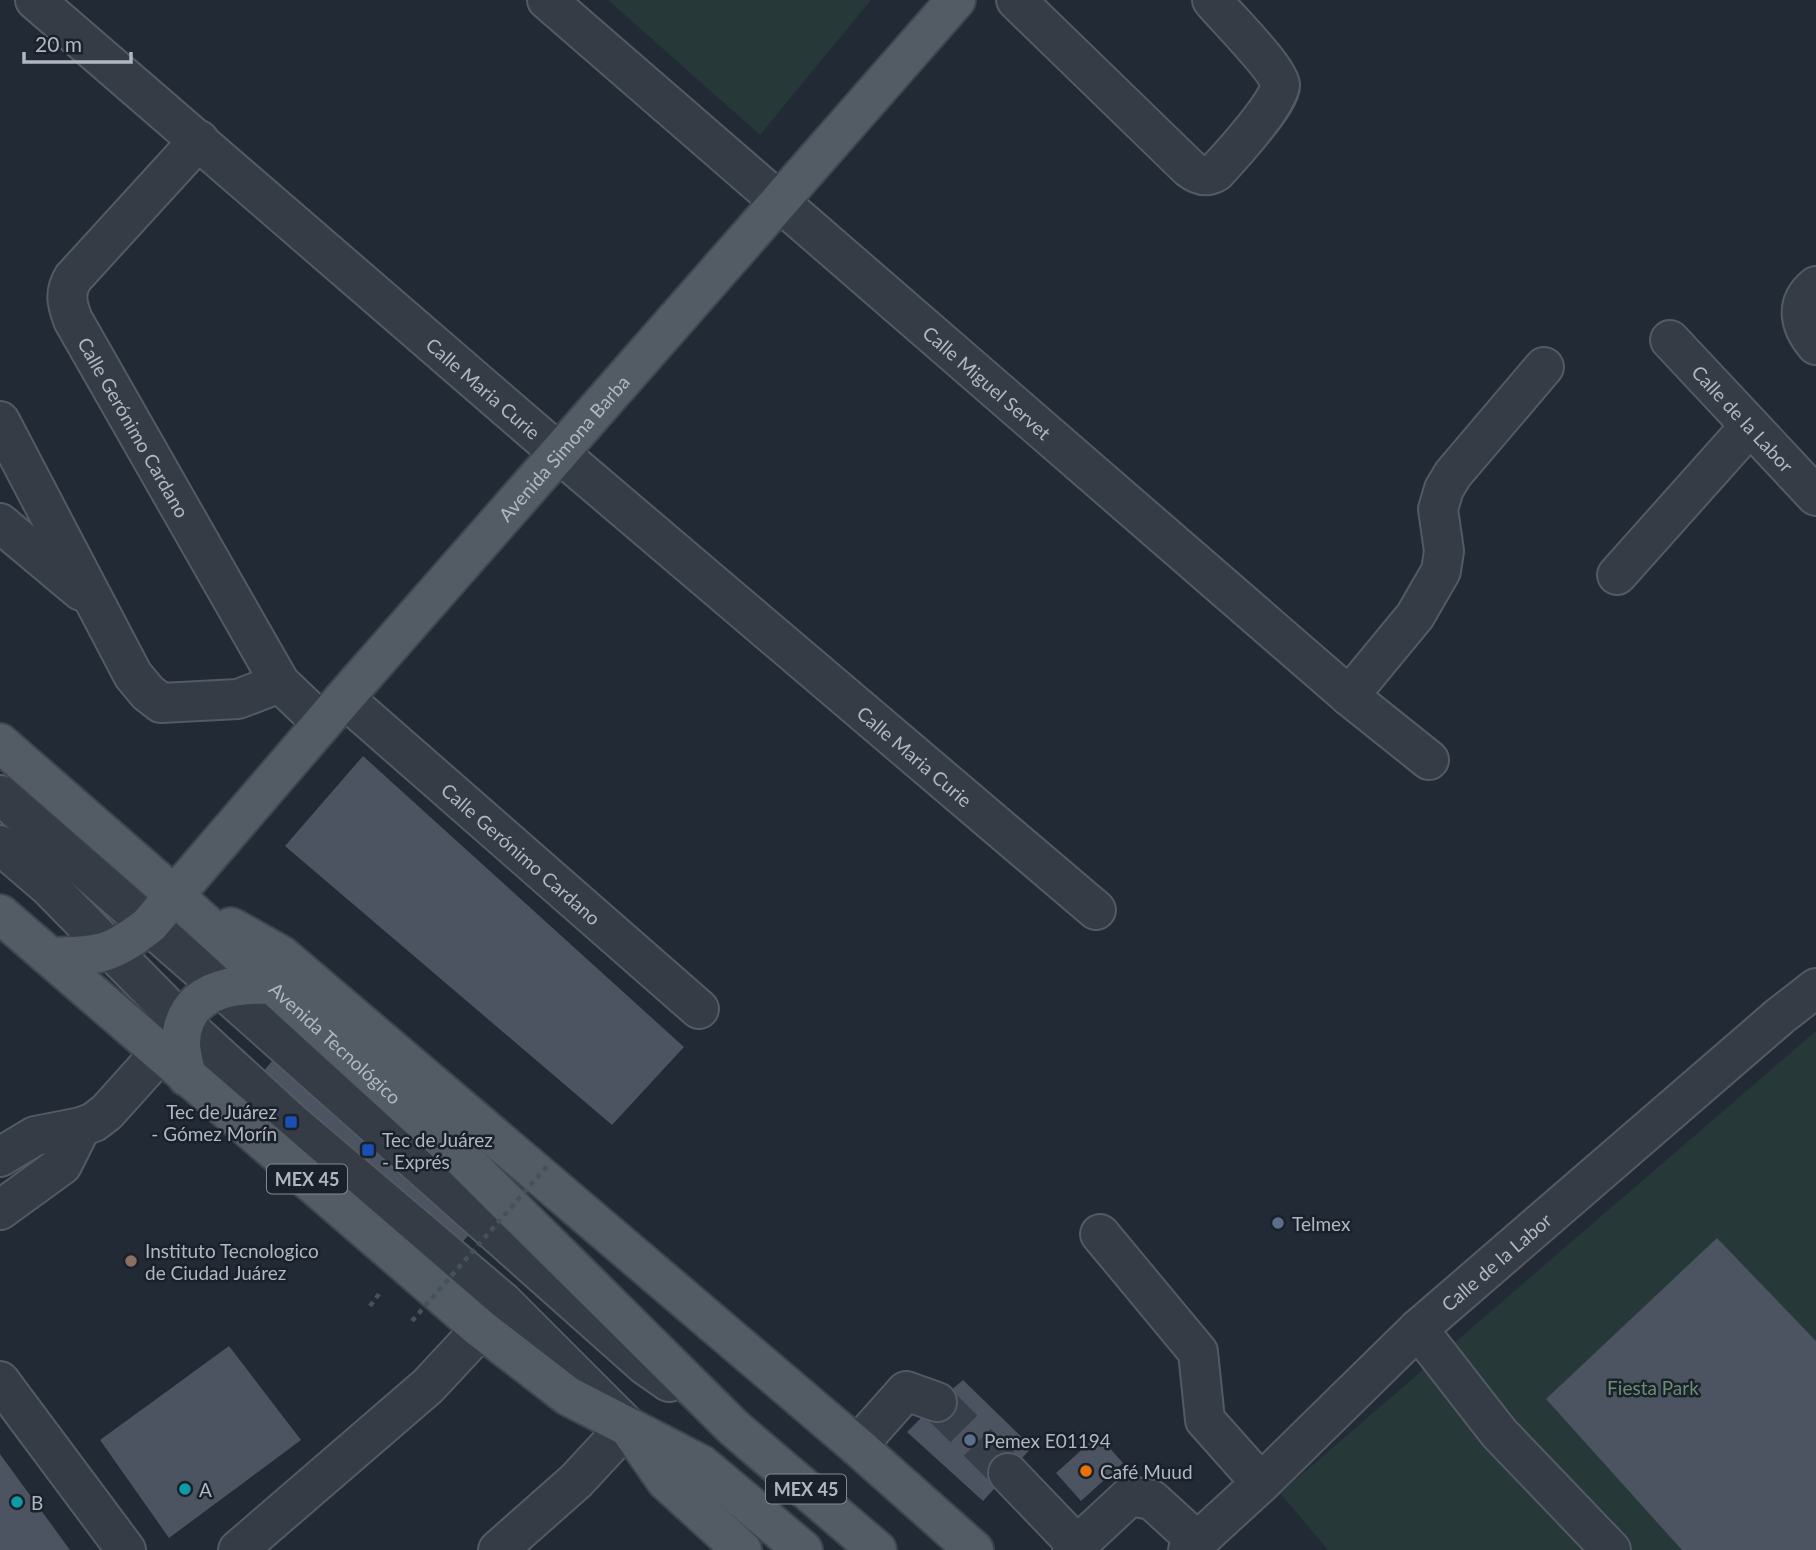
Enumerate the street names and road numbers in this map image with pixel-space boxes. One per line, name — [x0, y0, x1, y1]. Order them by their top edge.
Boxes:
street label: Calle Miguel Servet — [919, 320, 1056, 444]
street label: Calle Maria Curie — [422, 332, 545, 443]
street label: Calle Gerónimo Cardano — [74, 333, 195, 521]
street label: Calle de la Labor — [1688, 360, 1799, 476]
street label: Avenida Simona Barba — [493, 370, 634, 526]
street label: Calle Maria Curie — [853, 701, 977, 811]
street label: Calle Gerónimo Cardano — [437, 778, 606, 929]
street label: Avenida Tecnológico — [265, 977, 406, 1108]
road number: MEX 45 — [267, 1164, 347, 1194]
street label: Calle de la Labor — [1436, 1208, 1556, 1315]
road number: MEX 45 — [766, 1474, 846, 1504]

